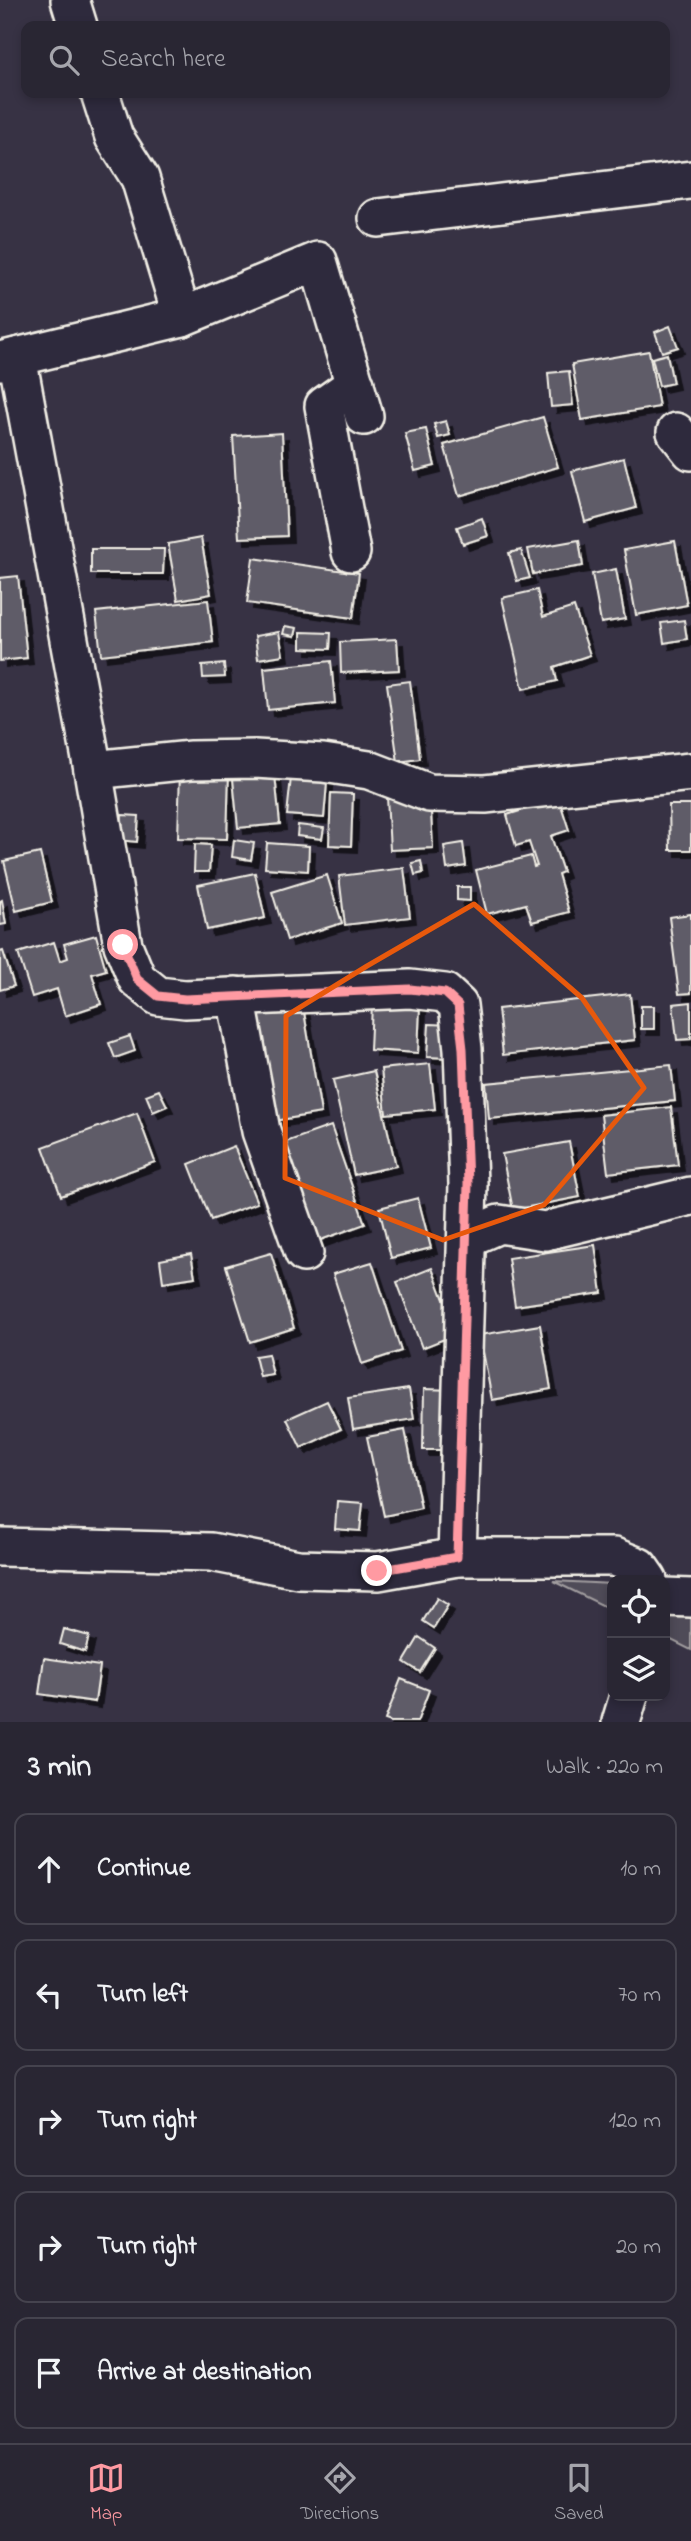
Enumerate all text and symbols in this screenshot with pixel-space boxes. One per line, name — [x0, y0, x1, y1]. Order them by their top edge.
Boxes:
search box — [21, 21, 670, 98]
icon: search — [45, 41, 83, 79]
text: Search here — [101, 41, 226, 79]
route start — [107, 929, 138, 960]
route end — [361, 1555, 392, 1586]
map controls — [607, 1575, 670, 1701]
button: locate — [607, 1575, 670, 1638]
button: layers — [607, 1638, 670, 1701]
text: 3 min — [28, 1746, 91, 1790]
text: Walk · 220 m — [546, 1751, 663, 1784]
icon: ahead — [30, 1850, 68, 1888]
text: Continue — [97, 1850, 190, 1888]
text: 10 m — [620, 1853, 661, 1886]
icon: left — [30, 1976, 68, 2014]
text: Turn left — [97, 1976, 188, 2014]
text: 70 m — [618, 1979, 661, 2012]
icon: right — [30, 2102, 68, 2140]
text: Turn right — [97, 2102, 197, 2140]
text: 120 m — [609, 2105, 661, 2138]
icon: right — [30, 2228, 68, 2266]
text: Turn right — [97, 2228, 197, 2266]
text: 20 m — [616, 2231, 661, 2264]
icon: arrive — [30, 2354, 68, 2392]
text: Arrive at destination — [97, 2354, 312, 2392]
tab: Map — [87, 2459, 125, 2528]
tab: Directions — [300, 2459, 379, 2528]
tab: Saved — [554, 2459, 604, 2528]

